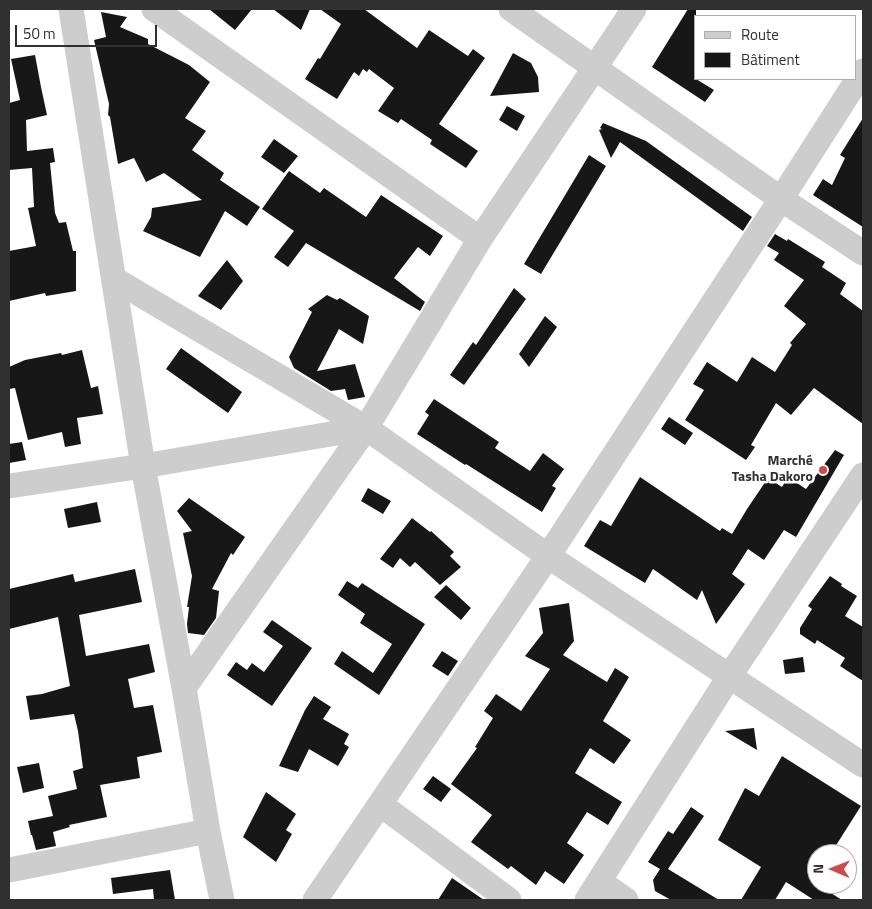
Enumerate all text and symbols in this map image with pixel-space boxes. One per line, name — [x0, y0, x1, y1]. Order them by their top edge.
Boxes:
scale bar — [18, 15, 160, 47]
legend — [694, 15, 857, 80]
text: 50 m — [23, 22, 56, 45]
text: Route — [741, 23, 779, 46]
text: Bâtiment — [741, 48, 800, 71]
place label: Marché Tasha Dakoro — [732, 454, 813, 487]
marker: Marché Tasha Dakoro — [817, 464, 829, 476]
north arrow — [807, 844, 857, 894]
text: N — [807, 864, 828, 874]

